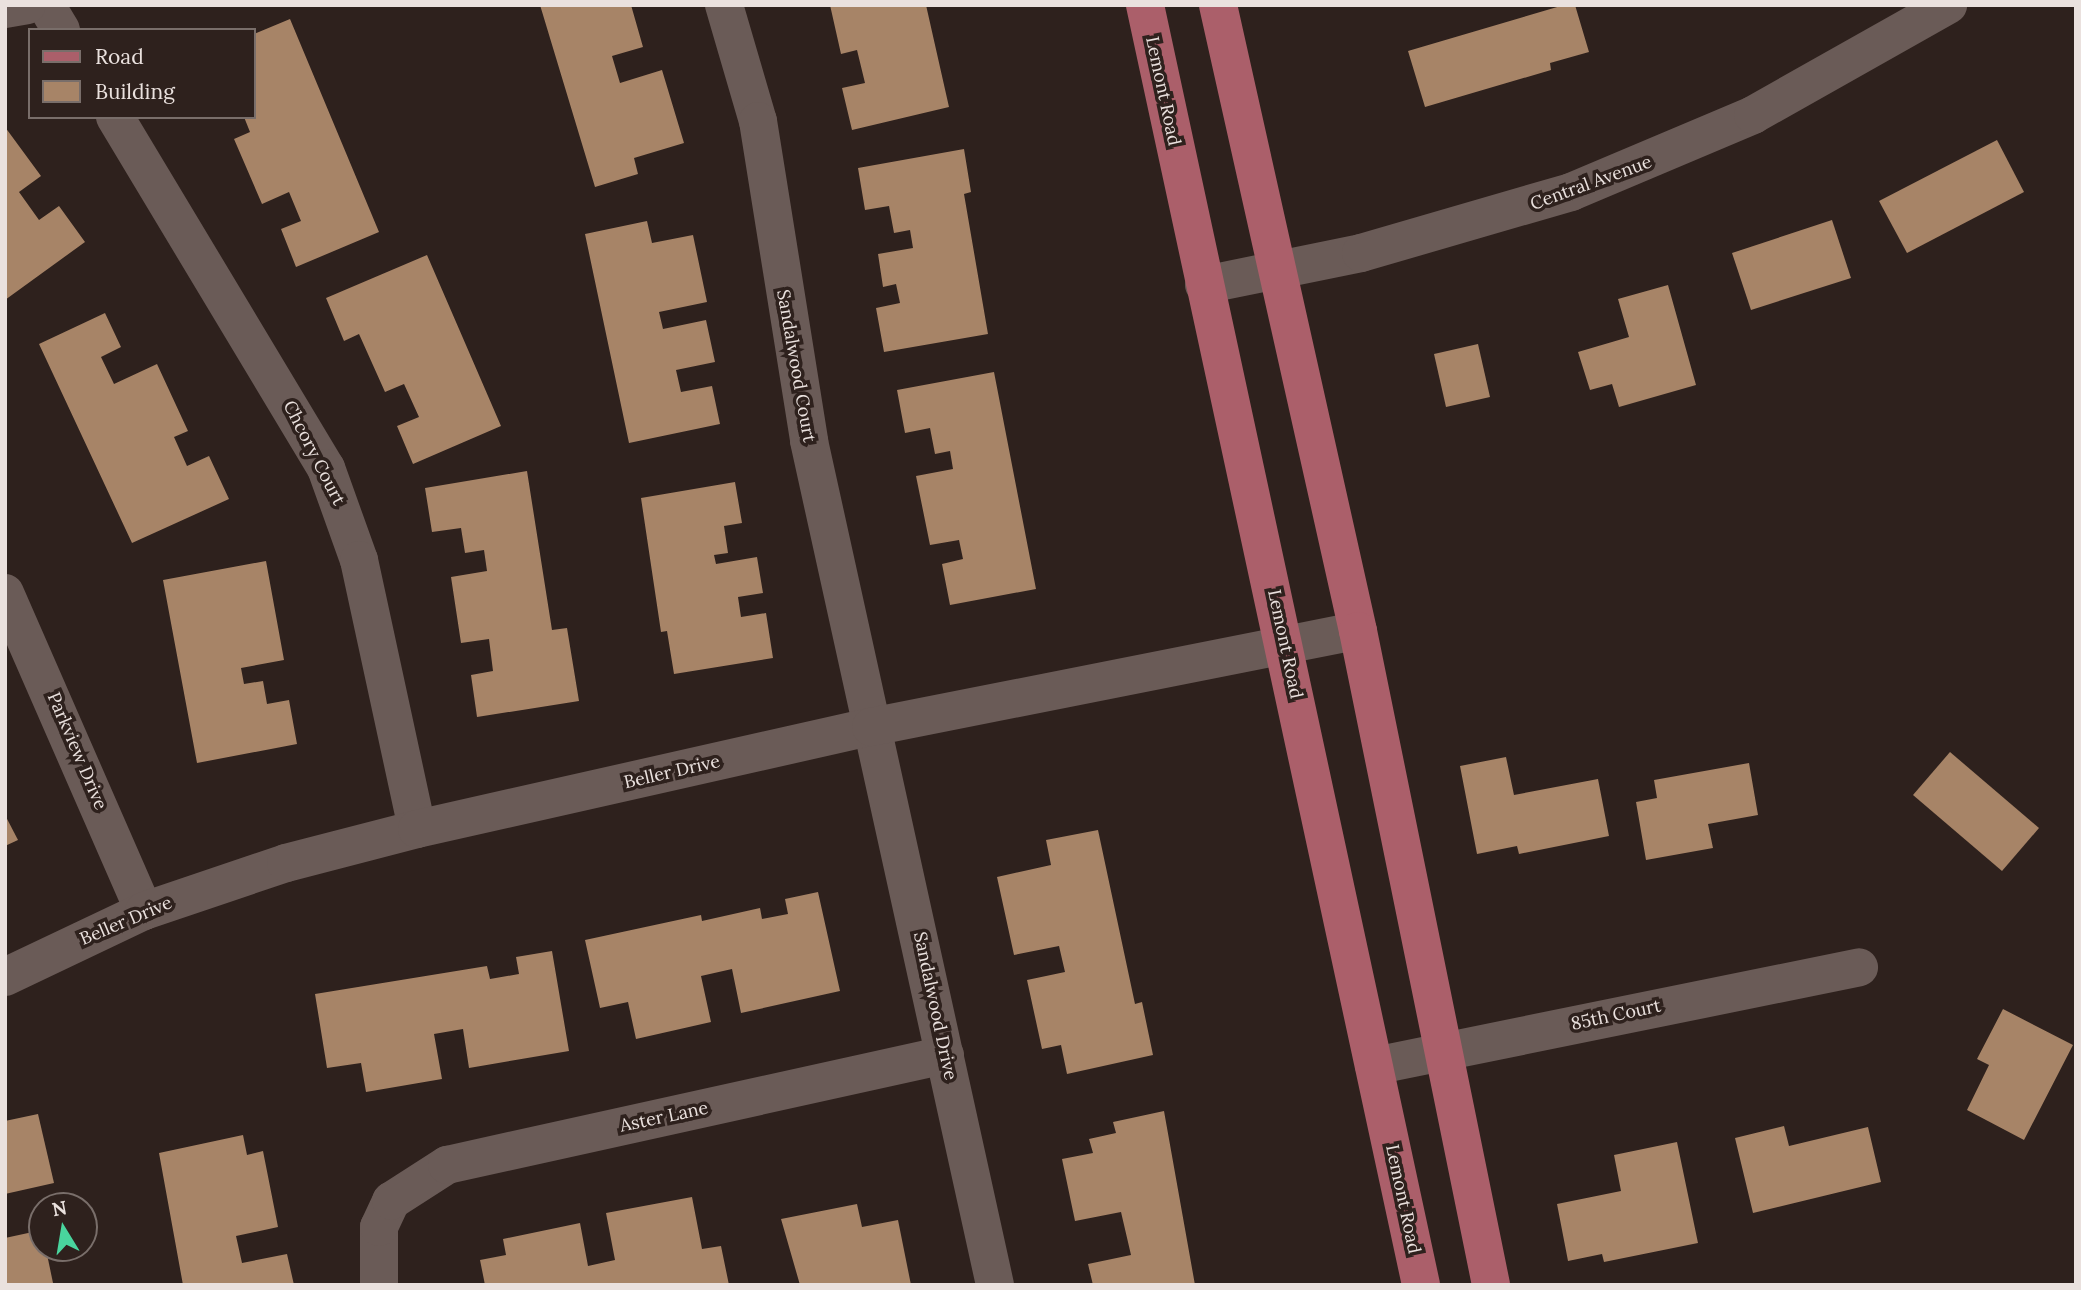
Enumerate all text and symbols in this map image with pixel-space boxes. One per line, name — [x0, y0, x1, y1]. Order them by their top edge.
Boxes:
legend — [28, 28, 256, 119]
street label: Lemont Road — [1141, 34, 1185, 148]
text: Road — [95, 43, 144, 70]
text: Building — [95, 78, 175, 105]
street label: Central Avenue — [1527, 151, 1655, 215]
street label: Sandalwood Court — [772, 288, 820, 444]
street label: Chcory Court — [278, 397, 350, 509]
street label: Lemont Road — [1263, 587, 1307, 701]
street label: Parkview Drive — [43, 689, 111, 813]
street label: Beller Drive — [622, 750, 722, 794]
street label: Beller Drive — [77, 892, 175, 950]
street label: Sandalwood Drive — [909, 930, 961, 1082]
street label: 85th Court — [1569, 995, 1663, 1035]
street label: Aster Lane — [618, 1097, 710, 1137]
street label: Lemont Road — [1381, 1142, 1425, 1256]
north arrow — [28, 1192, 98, 1262]
text: N — [50, 1195, 69, 1222]

